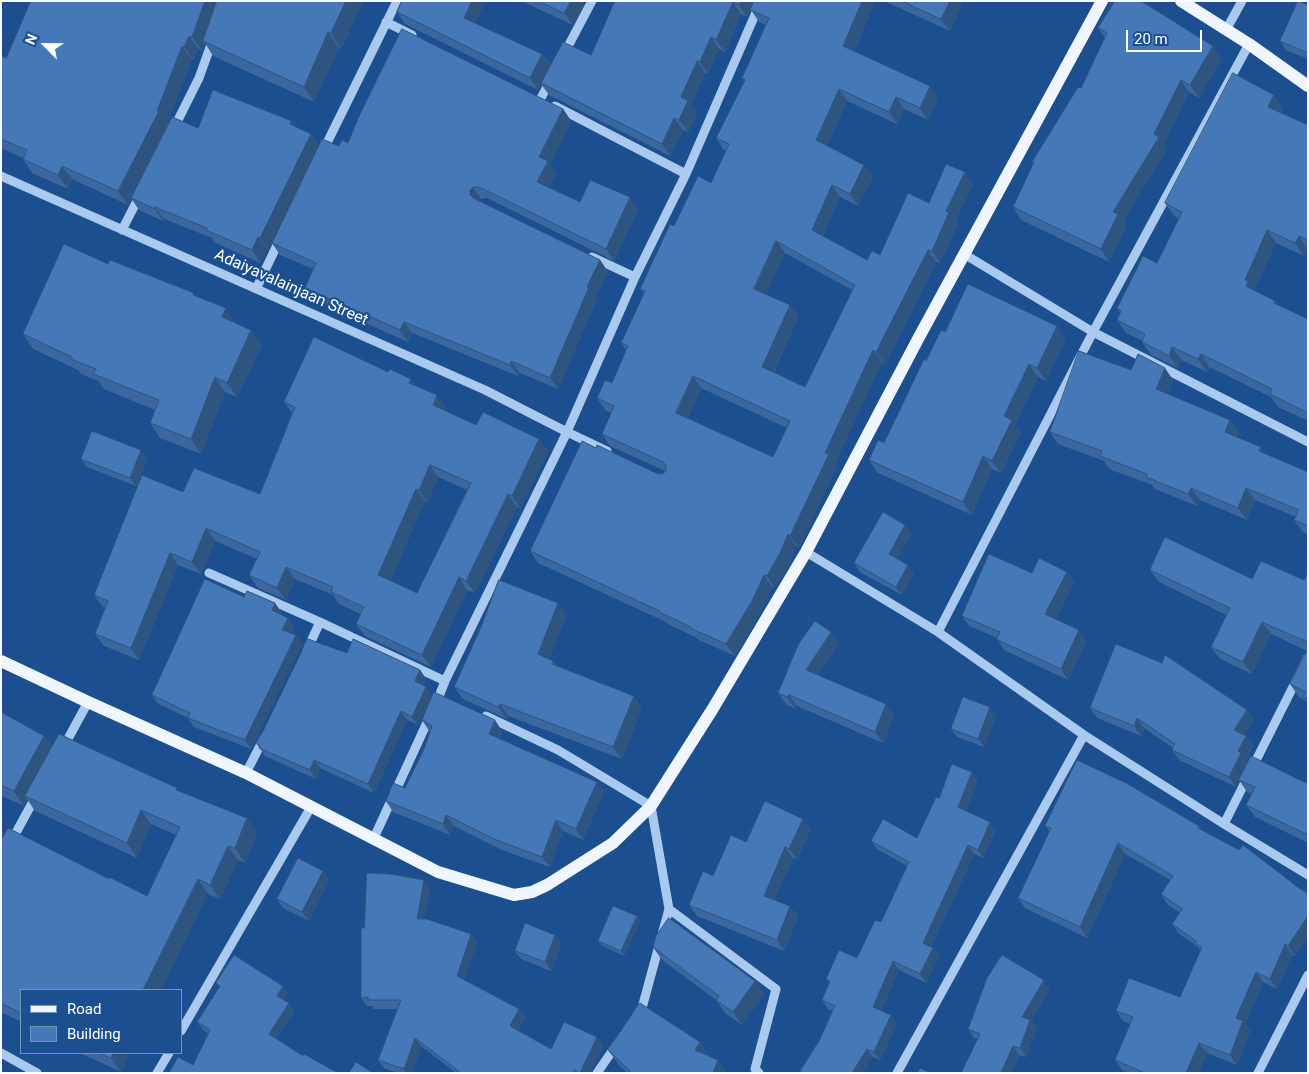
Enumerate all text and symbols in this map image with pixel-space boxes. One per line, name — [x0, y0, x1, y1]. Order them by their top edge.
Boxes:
north arrow — [20, 20, 70, 70]
scale bar — [1129, 20, 1205, 52]
text: 20 m — [1134, 30, 1168, 48]
text: N — [22, 31, 40, 47]
street label: Adaiyavalainjaan Street — [211, 245, 371, 331]
legend — [20, 989, 182, 1054]
text: Road — [67, 1000, 101, 1018]
text: Building — [67, 1025, 121, 1043]

